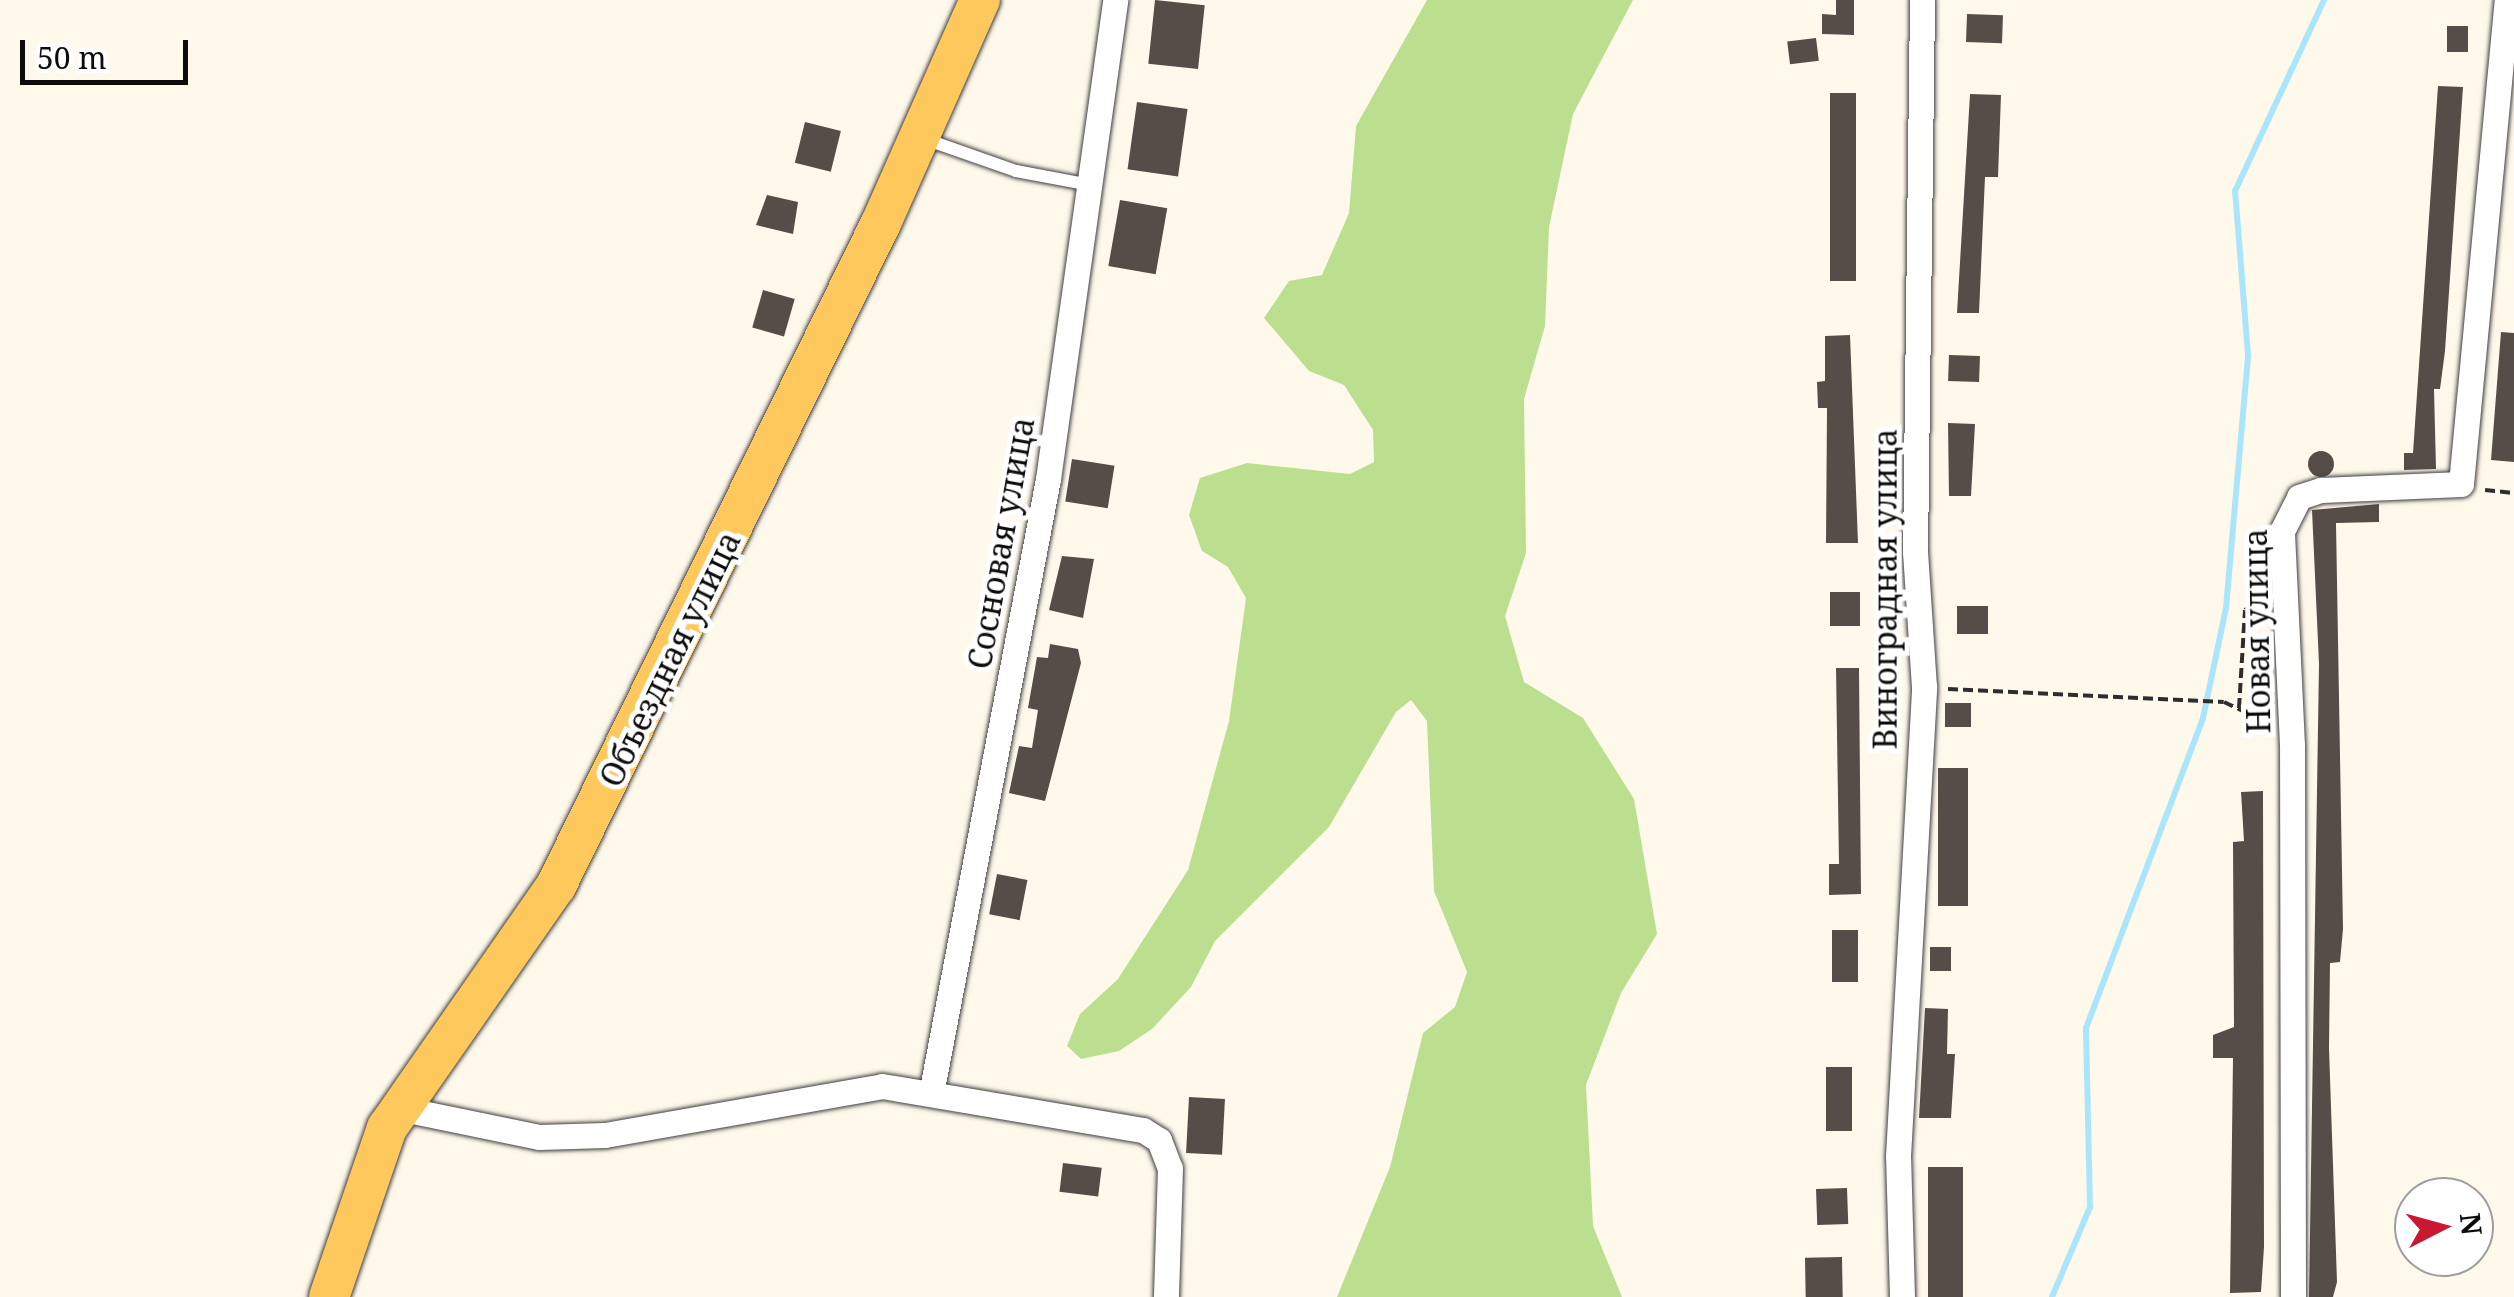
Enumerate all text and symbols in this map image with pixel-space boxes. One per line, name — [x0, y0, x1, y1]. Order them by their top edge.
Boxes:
scale bar — [25, 20, 192, 82]
text: 50 m — [37, 37, 107, 78]
street label: Сосновая улица — [960, 414, 1042, 672]
street label: Виноградная улица — [1866, 428, 1904, 750]
street label: Объездная улица — [592, 525, 748, 793]
street label: Новая улица — [2236, 528, 2278, 734]
north arrow — [2394, 1177, 2494, 1277]
text: N — [2452, 1211, 2492, 1237]

